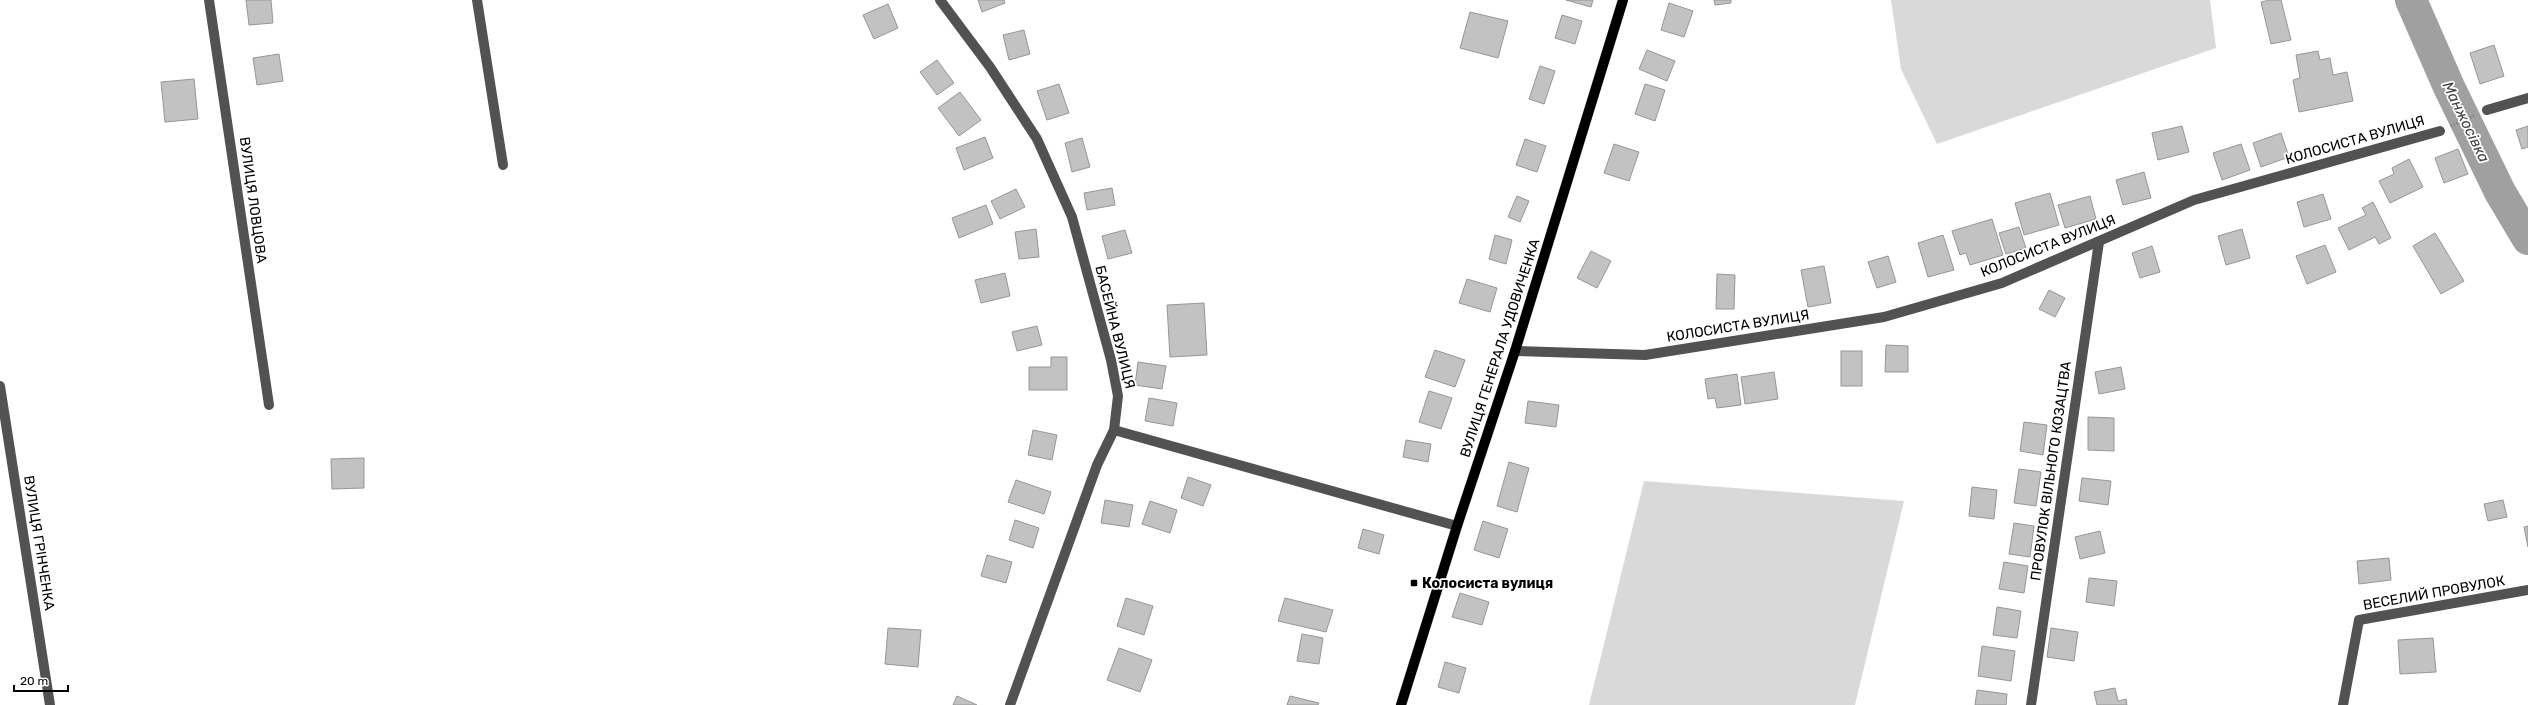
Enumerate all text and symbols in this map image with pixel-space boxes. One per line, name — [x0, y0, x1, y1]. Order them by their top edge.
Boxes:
water label: Манжосівка — [2439, 79, 2493, 165]
street label: КОЛОСИСТА ВУЛИЦЯ — [2283, 112, 2427, 168]
street label: ВУЛИЦЯ ЛОВЦОВА — [236, 136, 270, 265]
street label: КОЛОСИСТА ВУЛИЦЯ — [1978, 211, 2118, 281]
street label: ВУЛИЦЯ ГЕНЕРАЛА УДОВИЧЕНКА — [1457, 236, 1544, 460]
street label: БАСЕЙНА ВУЛИЦЯ — [1091, 263, 1139, 390]
street label: КОЛОСИСТА ВУЛИЦЯ — [1666, 306, 1810, 346]
street label: ПРОВУЛОК ВІЛЬНОГО КОЗАЦТВА — [2027, 360, 2075, 582]
street label: ВУЛИЦЯ ГРІНЧЕНКА — [20, 474, 58, 612]
street label: ВЕСЕЛИЙ ПРОВУЛОК — [2362, 571, 2506, 614]
place label: Колосиста вулиця — [1422, 575, 1553, 592]
marker: Колосиста вулиця — [1409, 578, 1419, 588]
scale bar — [14, 667, 68, 693]
text: 20 m — [20, 674, 48, 688]

